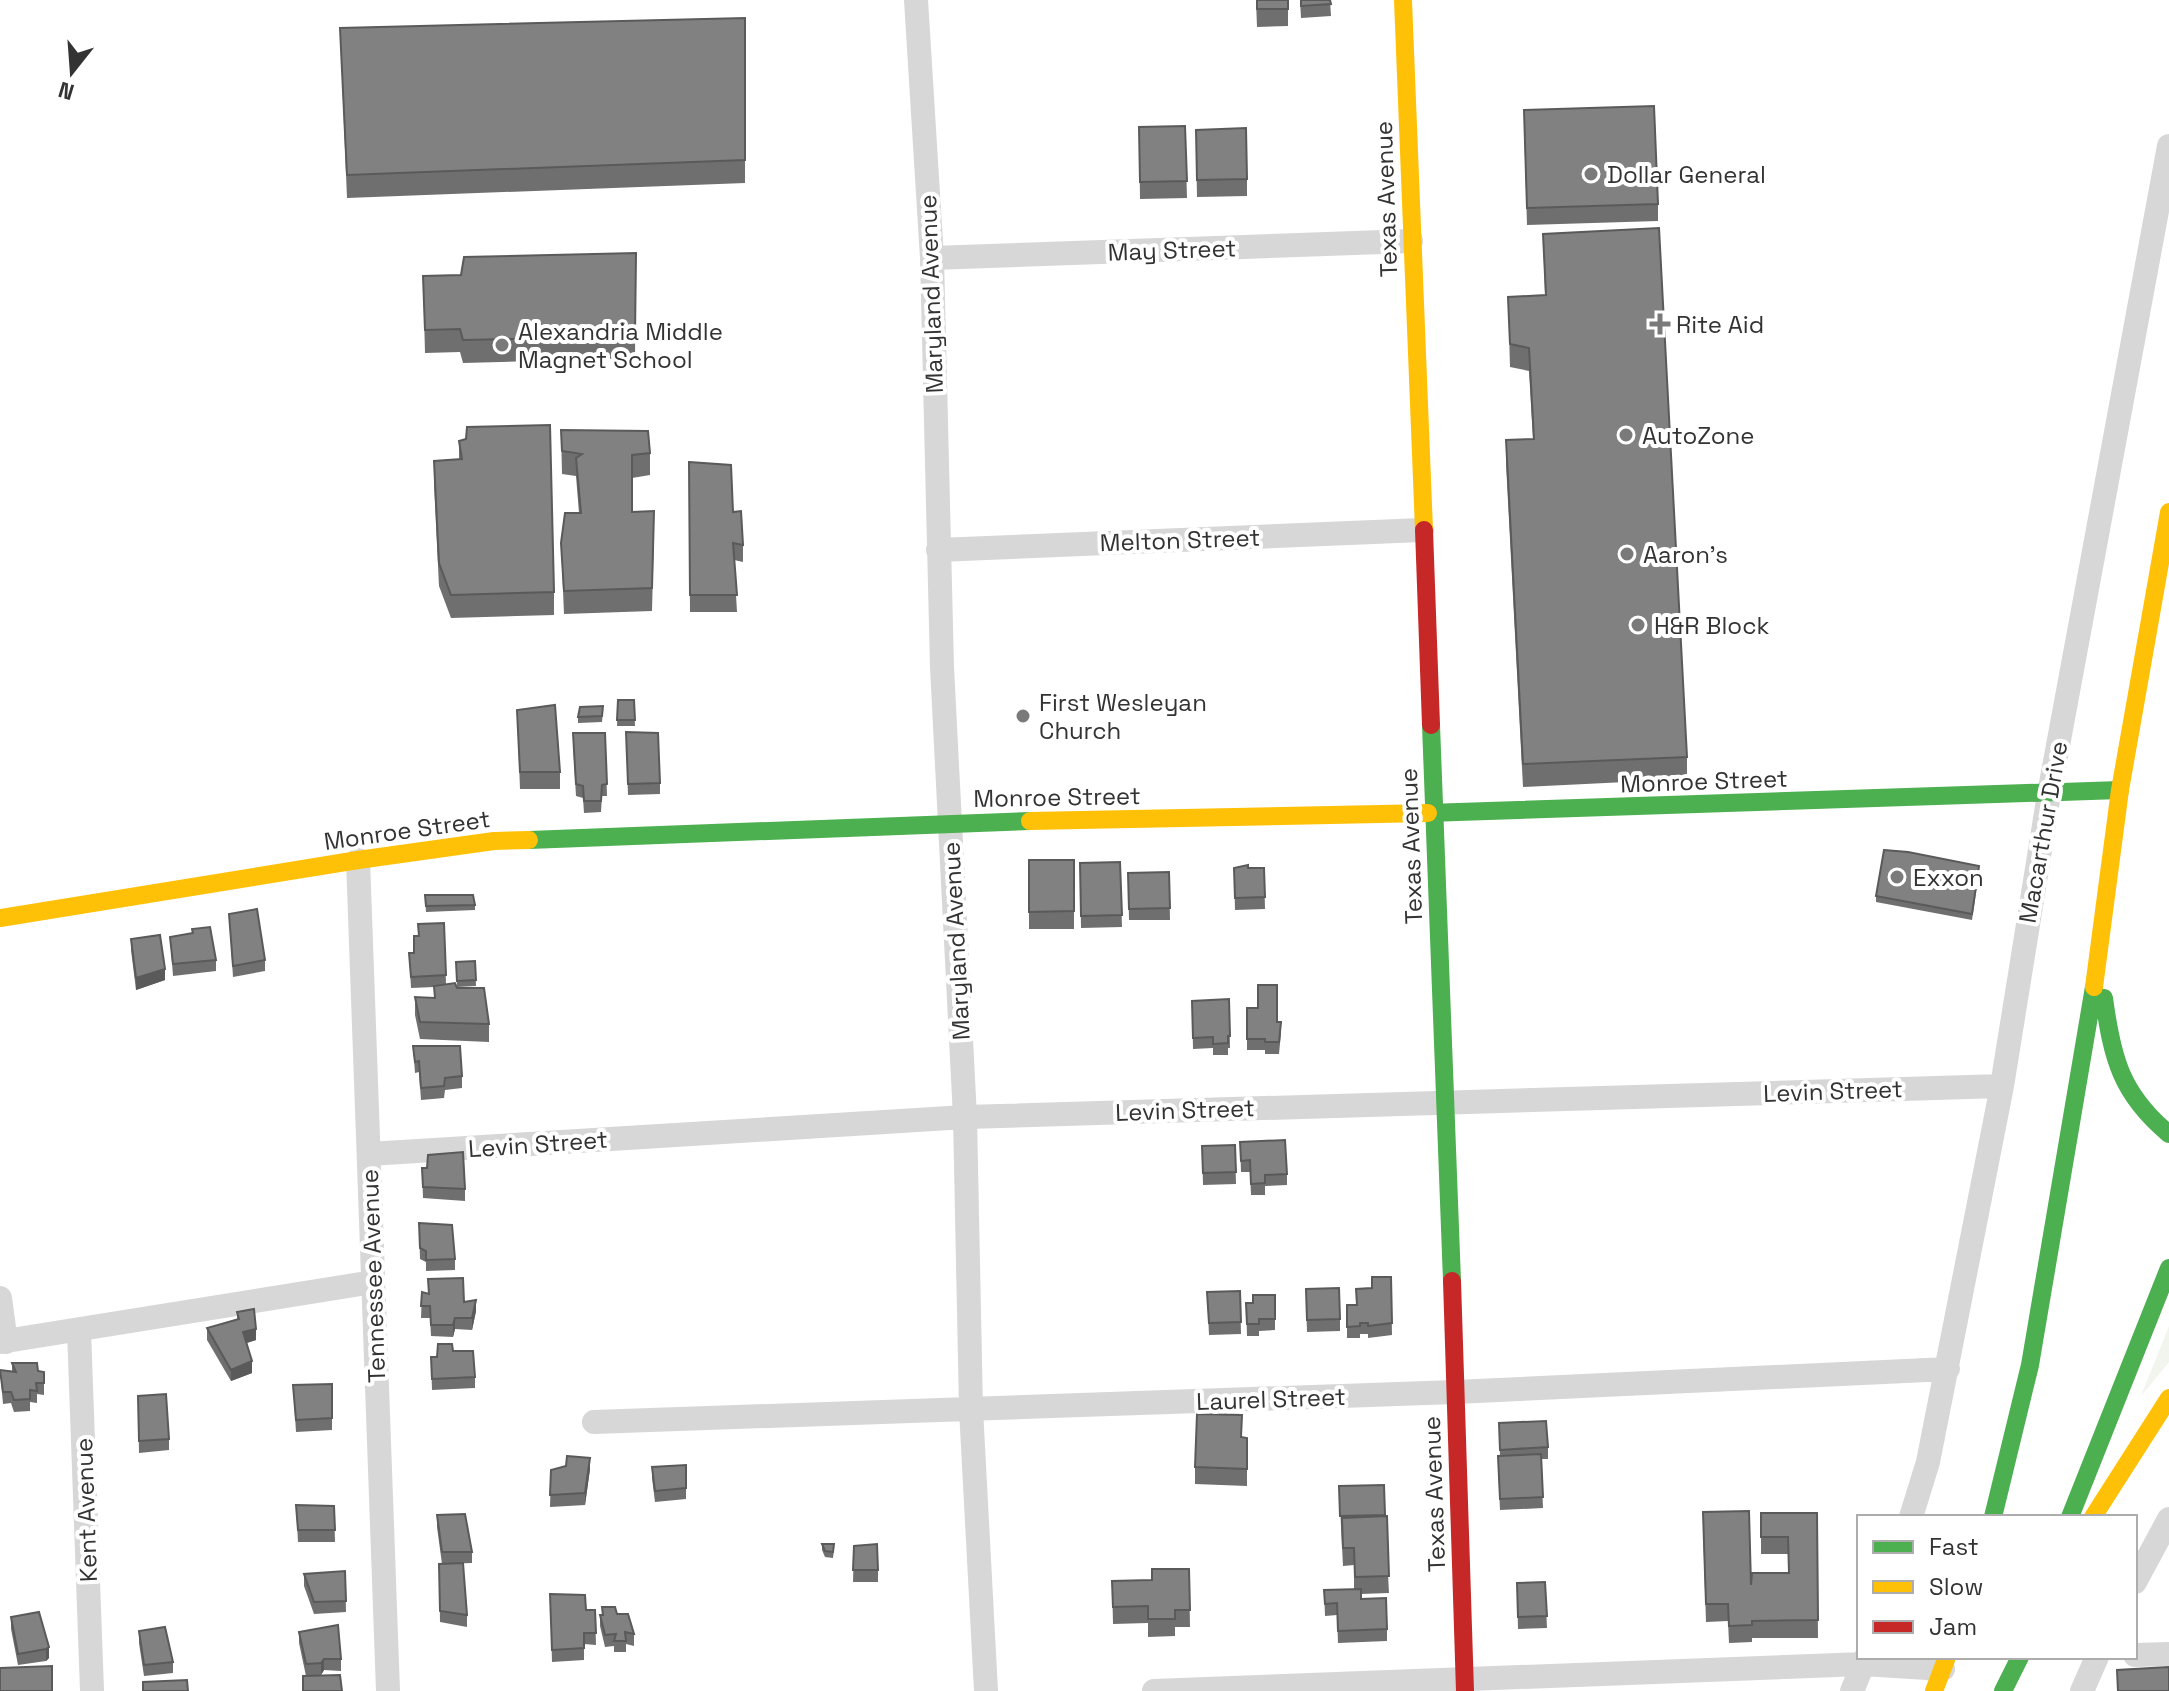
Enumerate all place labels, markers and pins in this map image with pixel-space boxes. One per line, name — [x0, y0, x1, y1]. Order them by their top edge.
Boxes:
place label: Dollar General — [1607, 159, 1766, 190]
marker: Dollar General — [1582, 165, 1600, 183]
place label: Rite Aid — [1676, 309, 1764, 340]
marker: Rite Aid — [1651, 315, 1669, 333]
place label: Alexandria Middle Magnet School — [518, 316, 723, 375]
marker: Alexandria Middle Magnet School — [493, 336, 511, 354]
place label: AutoZone — [1642, 420, 1755, 451]
marker: AutoZone — [1617, 426, 1635, 444]
place label: Aaron's — [1643, 539, 1728, 570]
marker: Aaron's — [1618, 545, 1636, 563]
place label: H&R Block — [1654, 610, 1769, 641]
marker: H&R Block — [1629, 616, 1647, 634]
place label: First Wesleyan Church — [1039, 687, 1207, 746]
marker: First Wesleyan Church — [1014, 707, 1032, 725]
place label: Exxon — [1913, 862, 1984, 893]
marker: Exxon — [1888, 868, 1906, 886]

